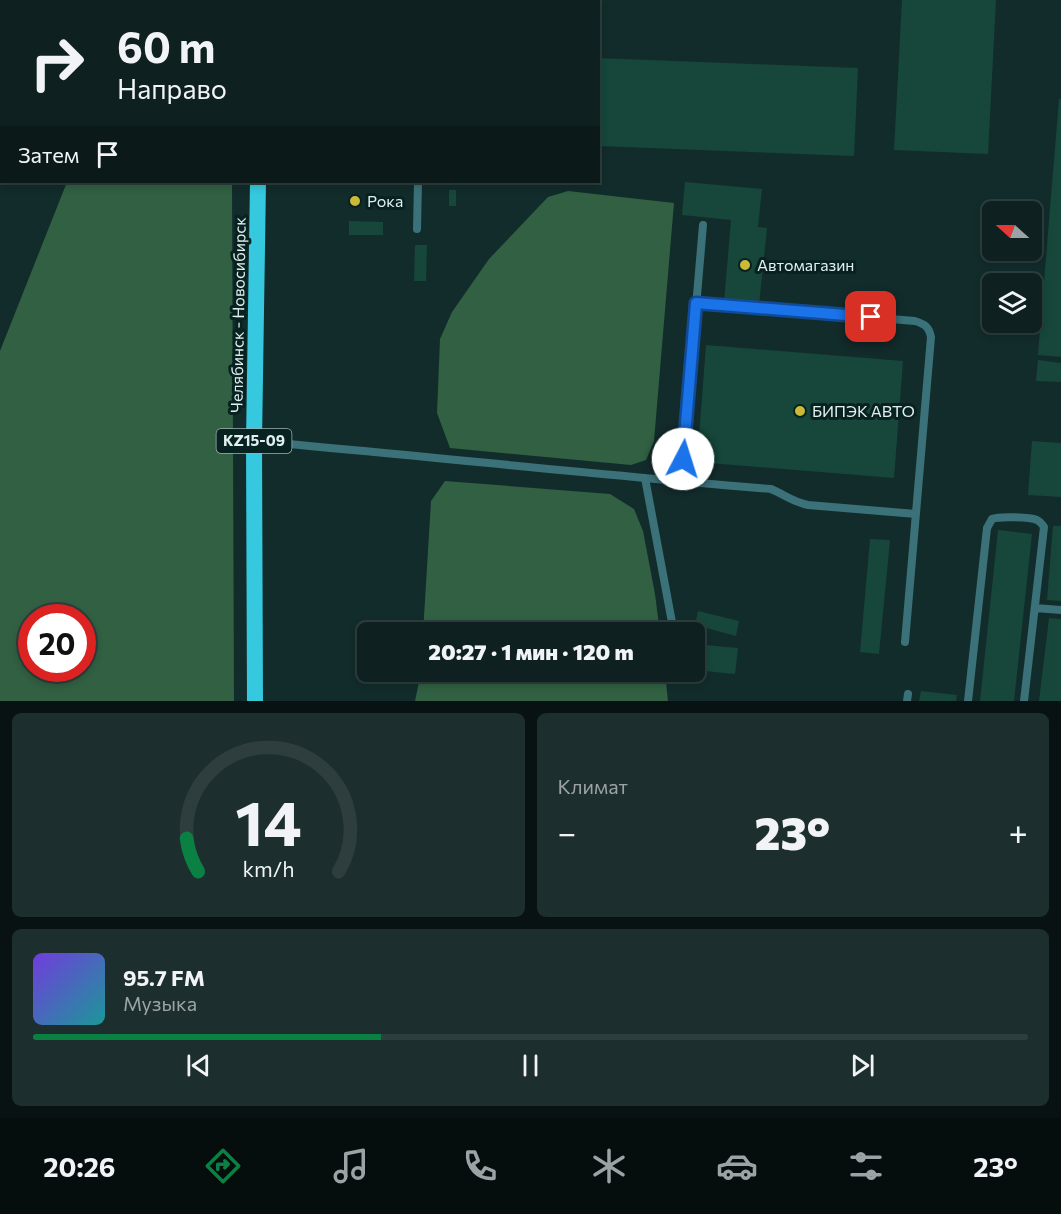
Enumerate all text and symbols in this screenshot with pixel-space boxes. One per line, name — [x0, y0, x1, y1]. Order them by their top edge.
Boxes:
text: 60 m — [117, 20, 216, 72]
icon: right — [18, 24, 96, 102]
text: Направо — [117, 72, 227, 105]
icon: arrive — [91, 138, 124, 171]
text: Затем — [18, 141, 79, 168]
place label: Рока — [367, 191, 403, 210]
marker: Рока — [348, 194, 362, 208]
north arrow — [982, 201, 1042, 261]
map controls — [982, 201, 1042, 333]
street label: Челябинск - Новосибирск — [226, 217, 249, 413]
place label: Автомагазин — [757, 255, 854, 274]
marker: Автомагазин — [738, 258, 752, 272]
button: layers — [982, 273, 1042, 333]
pin — [845, 291, 896, 342]
icon: arrive — [854, 300, 887, 333]
place label: БИПЭК АВТО — [812, 401, 915, 420]
marker: БИПЭК АВТО — [793, 404, 807, 418]
position arrow — [651, 427, 715, 491]
road number: KZ15-09 — [216, 429, 292, 453]
speed limit sign: 20 — [18, 604, 96, 682]
text: 20:27 · 1 мин · 120 m — [428, 638, 634, 665]
text: Климат — [558, 774, 628, 798]
text: 14 — [235, 783, 302, 859]
text: 23° — [755, 804, 830, 859]
text: − — [558, 811, 576, 852]
text: + — [1009, 811, 1028, 852]
text: km/h — [242, 855, 294, 881]
text: 95.7 FM — [123, 964, 205, 991]
text: Музыка — [123, 991, 197, 1015]
icon: previous — [182, 1049, 215, 1082]
icon: pause — [514, 1049, 547, 1082]
icon: next — [846, 1049, 879, 1082]
icon: directions — [202, 1145, 244, 1187]
icon: music — [330, 1145, 372, 1187]
icon: phone — [459, 1145, 501, 1187]
icon: climate — [588, 1145, 630, 1187]
icon: car — [716, 1145, 758, 1187]
icon: filters — [845, 1145, 887, 1187]
text: 20:26 — [43, 1150, 115, 1183]
text: 23° — [973, 1150, 1018, 1183]

